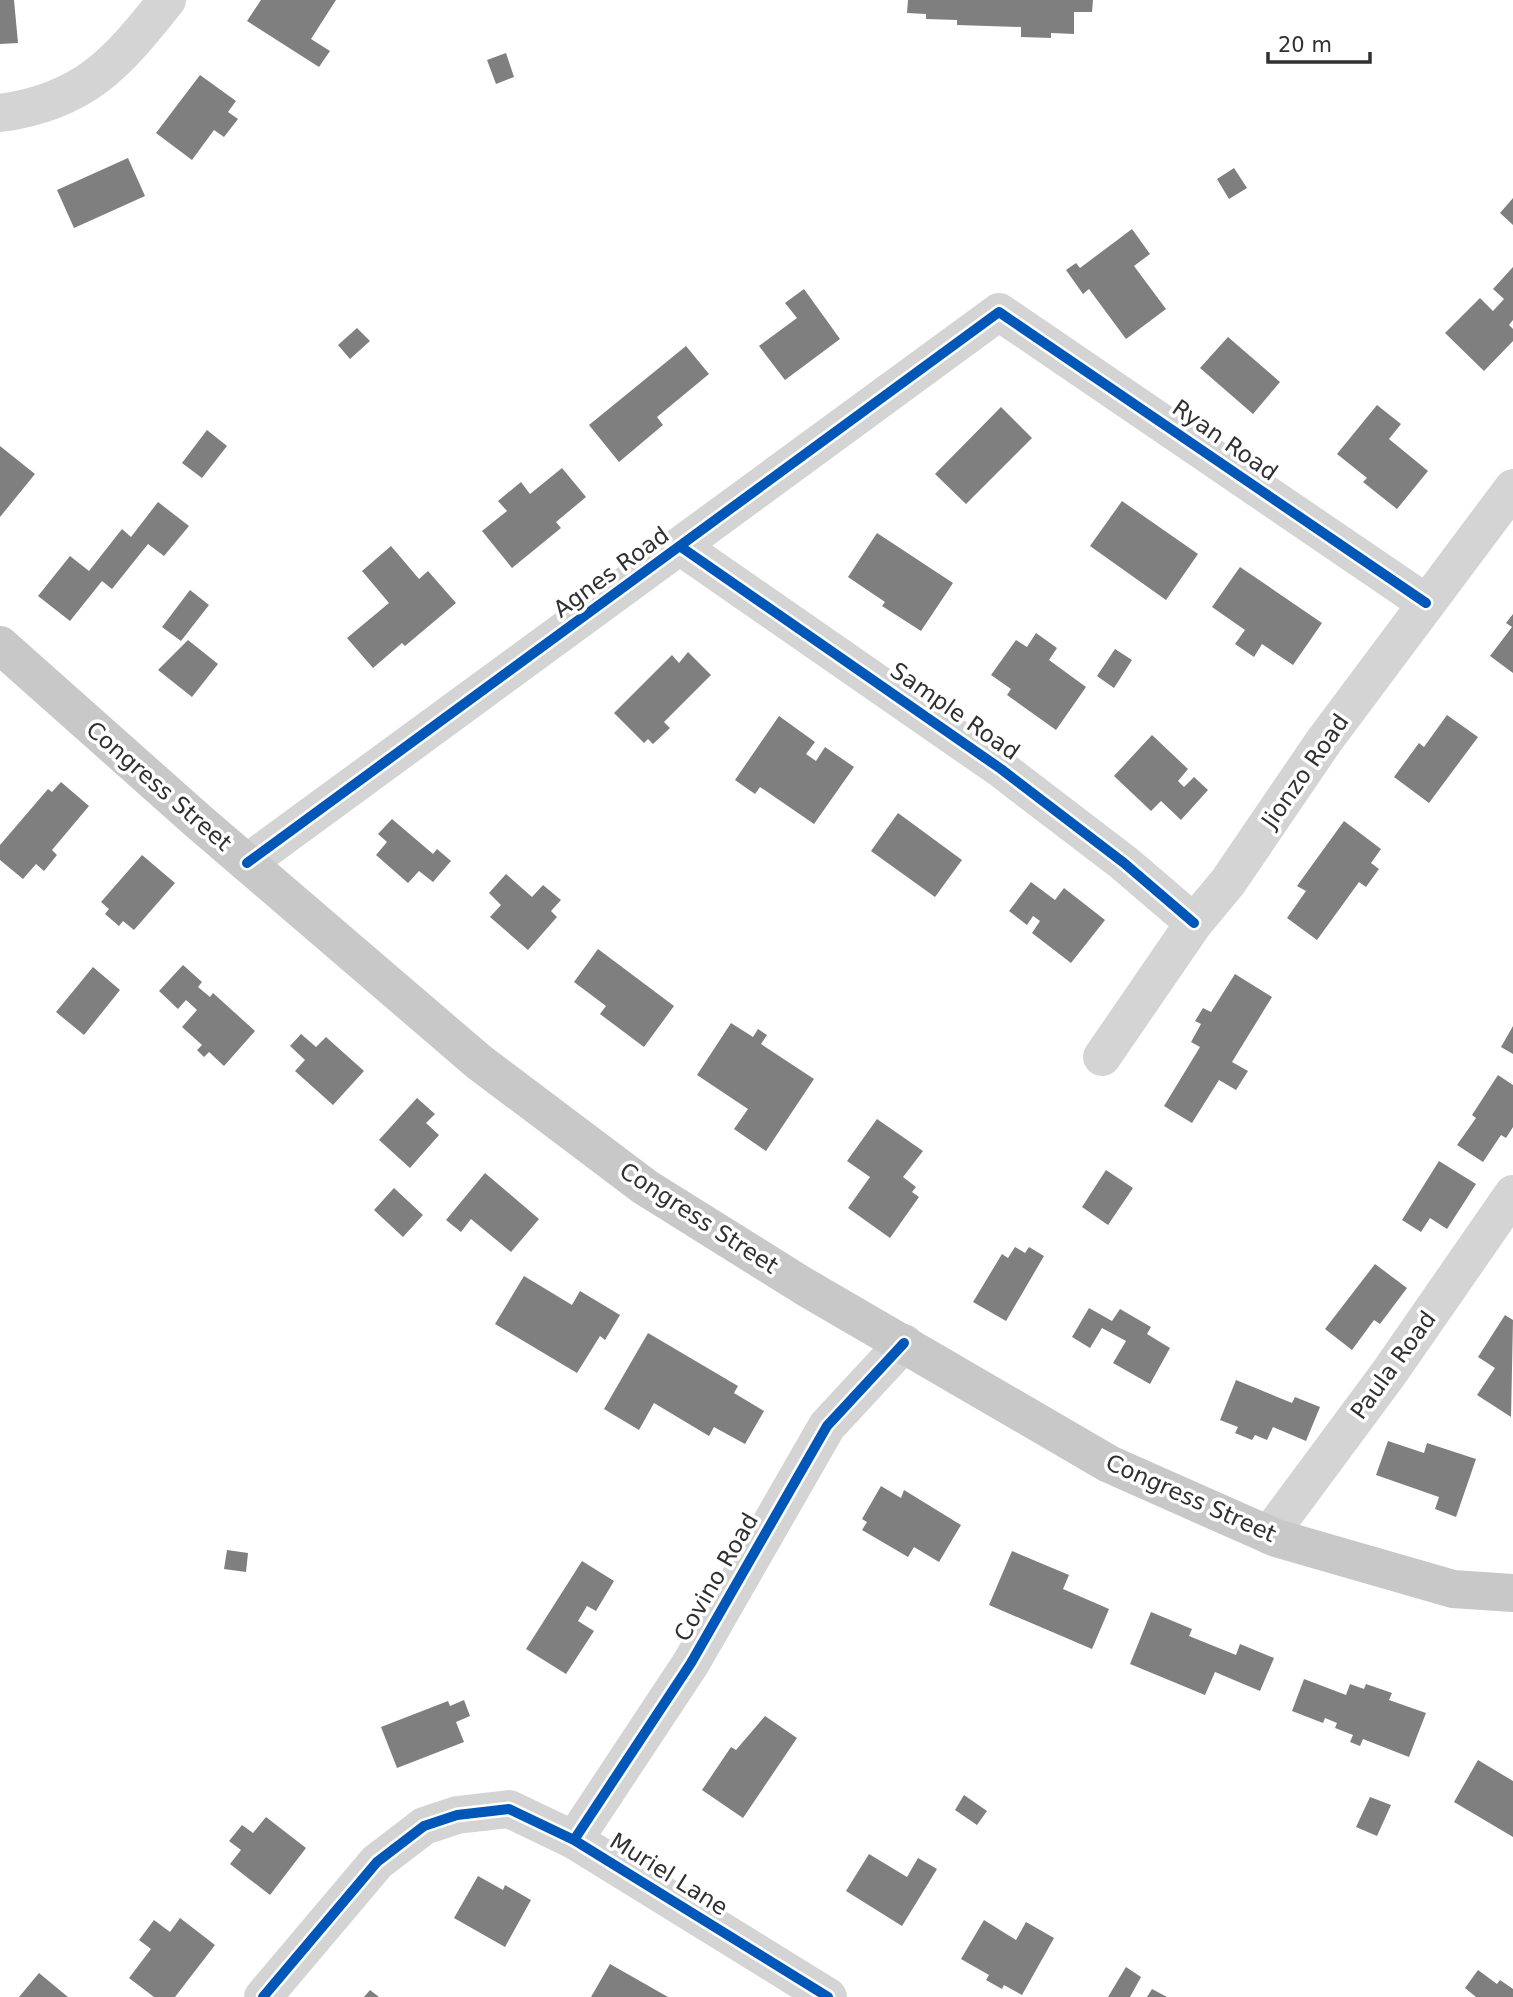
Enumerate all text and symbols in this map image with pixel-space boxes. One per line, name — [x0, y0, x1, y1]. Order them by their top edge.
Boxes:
scale bar — [1268, 21, 1370, 65]
text: 20 m — [1278, 33, 1332, 57]
street label: Ryan Road — [1168, 394, 1282, 486]
street label: Agnes Road — [548, 521, 674, 623]
street label: Sample Road — [886, 657, 1024, 765]
street label: Jionzo Road — [1255, 709, 1354, 835]
street label: Congress Street — [81, 716, 237, 856]
street label: Congress Street — [615, 1157, 783, 1279]
street label: Paula Road — [1345, 1306, 1441, 1424]
street label: Congress Street — [1102, 1449, 1280, 1547]
street label: Covino Road — [669, 1508, 763, 1646]
street label: Muriel Lane — [605, 1828, 733, 1920]

